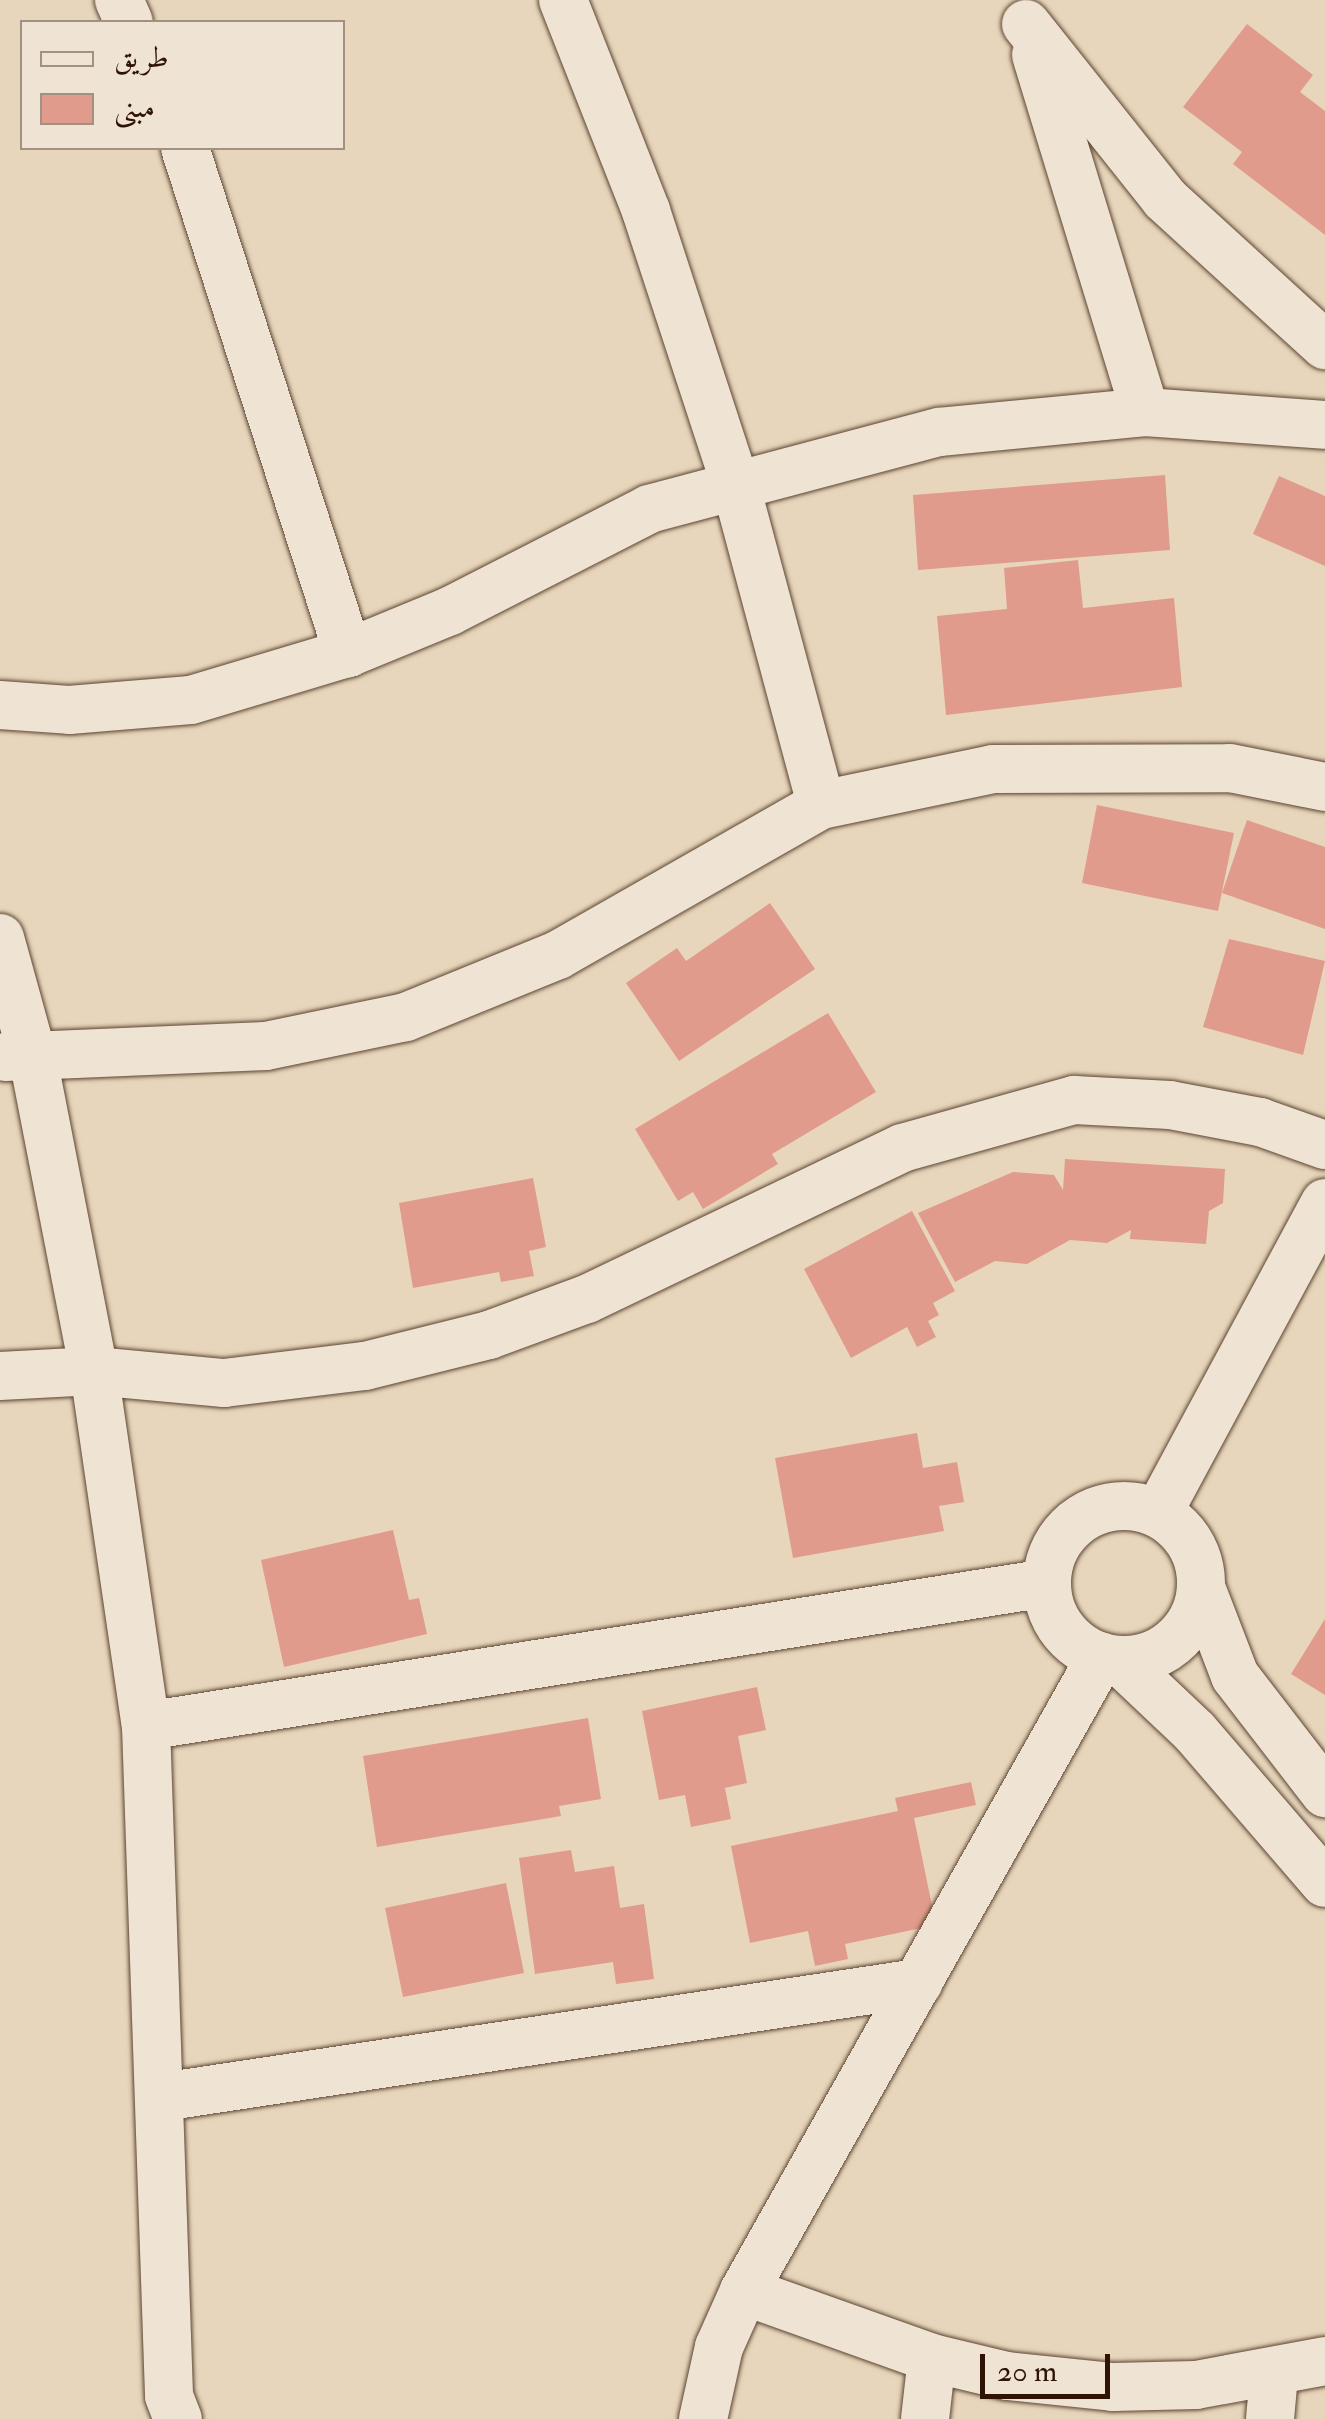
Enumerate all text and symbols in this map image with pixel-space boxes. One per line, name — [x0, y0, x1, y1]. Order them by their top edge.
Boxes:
legend — [20, 20, 345, 150]
text: طريق — [114, 39, 169, 76]
text: مبنى — [114, 89, 155, 126]
scale bar — [985, 2334, 1115, 2396]
text: 20 m — [997, 2353, 1057, 2390]

